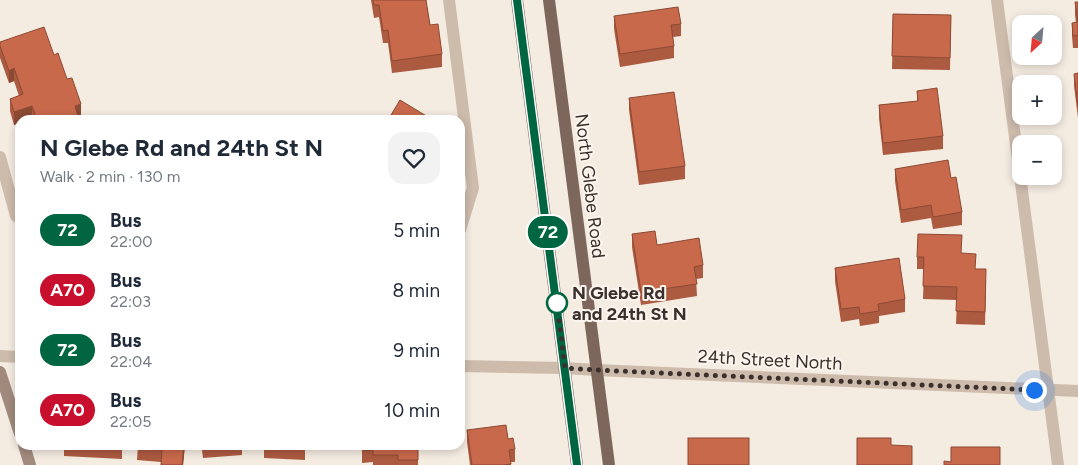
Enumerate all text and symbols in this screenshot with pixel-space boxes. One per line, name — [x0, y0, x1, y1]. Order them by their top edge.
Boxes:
north arrow — [1012, 15, 1062, 65]
map controls — [1012, 15, 1062, 185]
button: + — [1012, 75, 1062, 125]
street label: North Glebe Road — [570, 112, 610, 260]
button: heart — [388, 132, 440, 184]
text: N Glebe Rd and 24th St N — [40, 133, 323, 162]
button: − — [1012, 135, 1062, 185]
text: Walk · 2 min · 130 m — [40, 167, 180, 186]
text: Bus — [110, 209, 141, 232]
line badge: 72 — [526, 216, 570, 248]
text: 72 — [57, 219, 78, 241]
text: 5 min — [393, 219, 440, 242]
text: 72 — [538, 221, 558, 243]
text: 22:00 — [110, 232, 152, 251]
text: Bus — [110, 269, 141, 292]
text: A70 — [50, 279, 85, 301]
text: 8 min — [392, 279, 440, 302]
place label: N Glebe Rd and 24th St N — [572, 282, 687, 325]
text: 22:03 — [110, 292, 151, 311]
marker: N Glebe Rd and 24th St N — [546, 292, 568, 314]
text: Bus — [110, 329, 141, 352]
text: 72 — [57, 339, 78, 361]
text: 9 min — [393, 339, 440, 362]
street label: 24th Street North — [697, 345, 843, 375]
text: 22:04 — [110, 352, 152, 371]
your location — [1022, 378, 1047, 403]
text: Bus — [110, 389, 141, 412]
text: A70 — [50, 399, 85, 421]
text: 10 min — [384, 399, 440, 422]
text: 22:05 — [110, 412, 151, 431]

